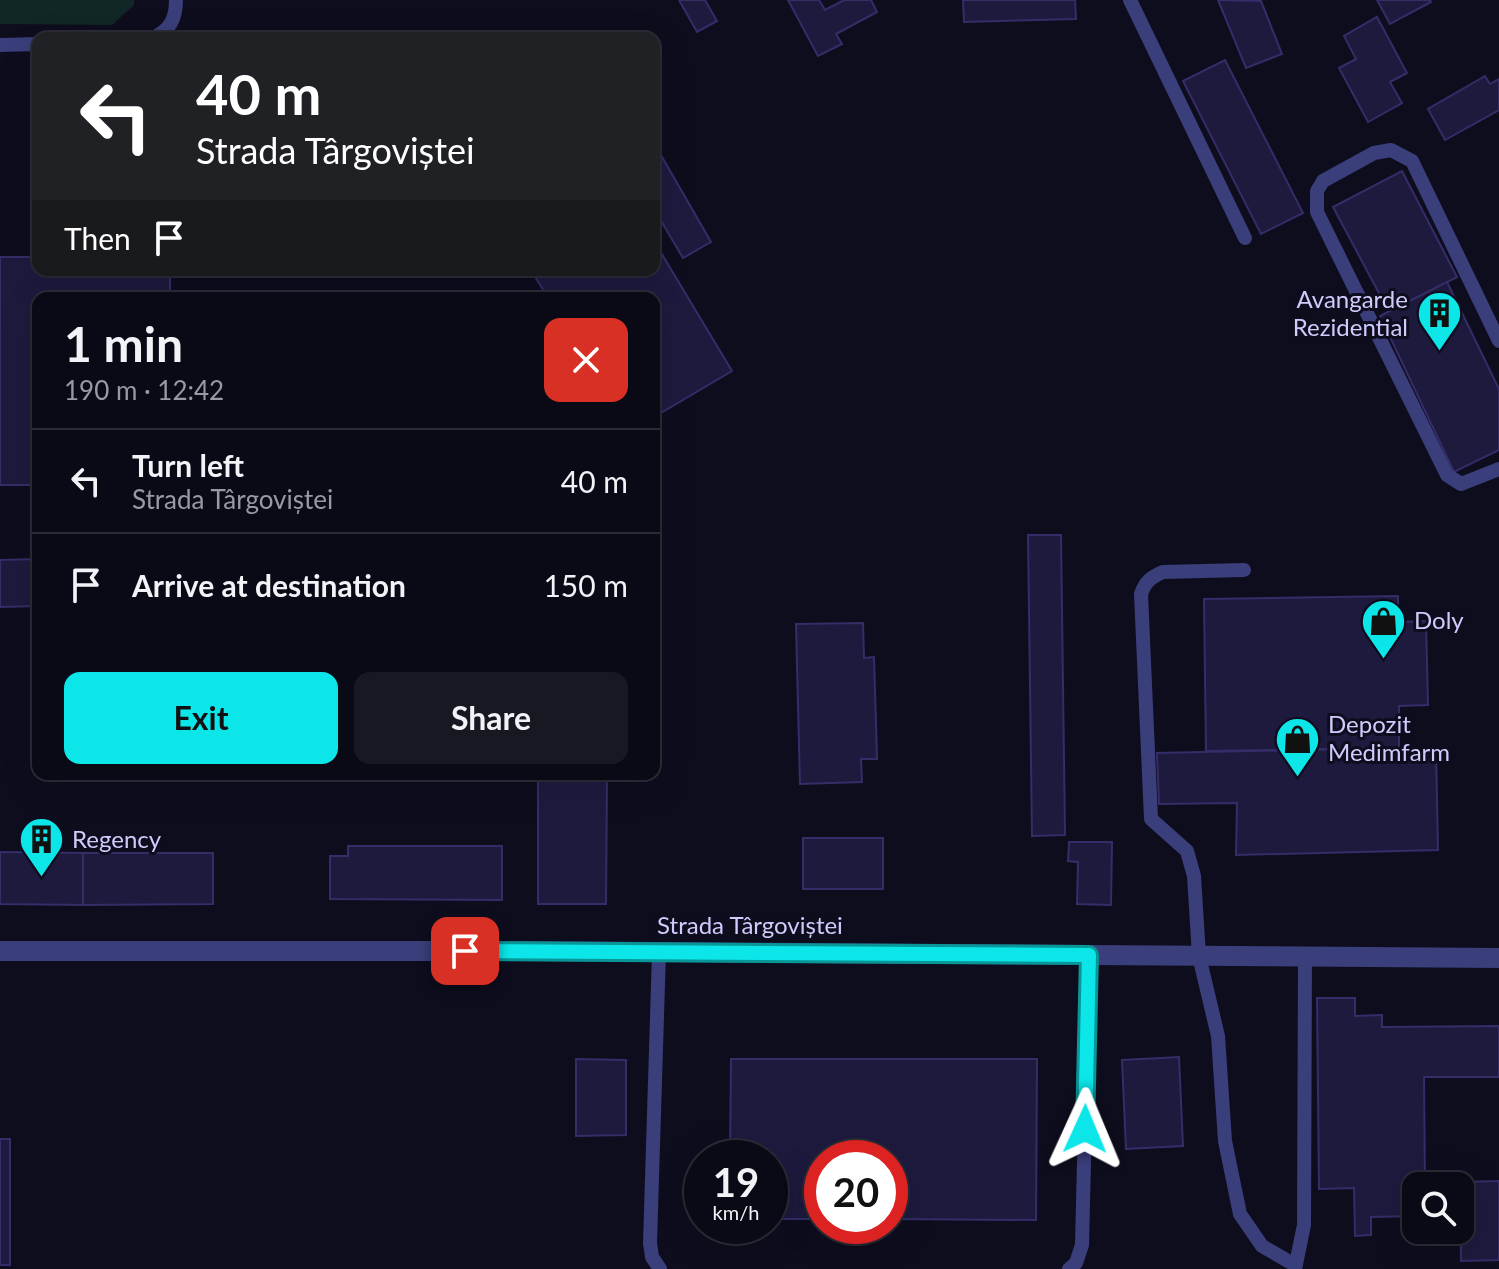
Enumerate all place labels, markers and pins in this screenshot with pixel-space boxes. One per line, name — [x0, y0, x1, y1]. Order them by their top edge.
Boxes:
place label: Avangarde Rezidential — [1293, 284, 1408, 341]
building icon: Avangarde Rezidential — [1415, 290, 1463, 353]
shop icon: Doly — [1359, 597, 1407, 660]
place label: Doly — [1414, 605, 1464, 634]
place label: Depozit Medimfarm — [1328, 709, 1450, 766]
shop icon: Depozit Medimfarm — [1273, 715, 1321, 778]
building icon: Regency — [17, 816, 65, 879]
place label: Regency — [72, 824, 162, 853]
pin — [431, 917, 499, 985]

